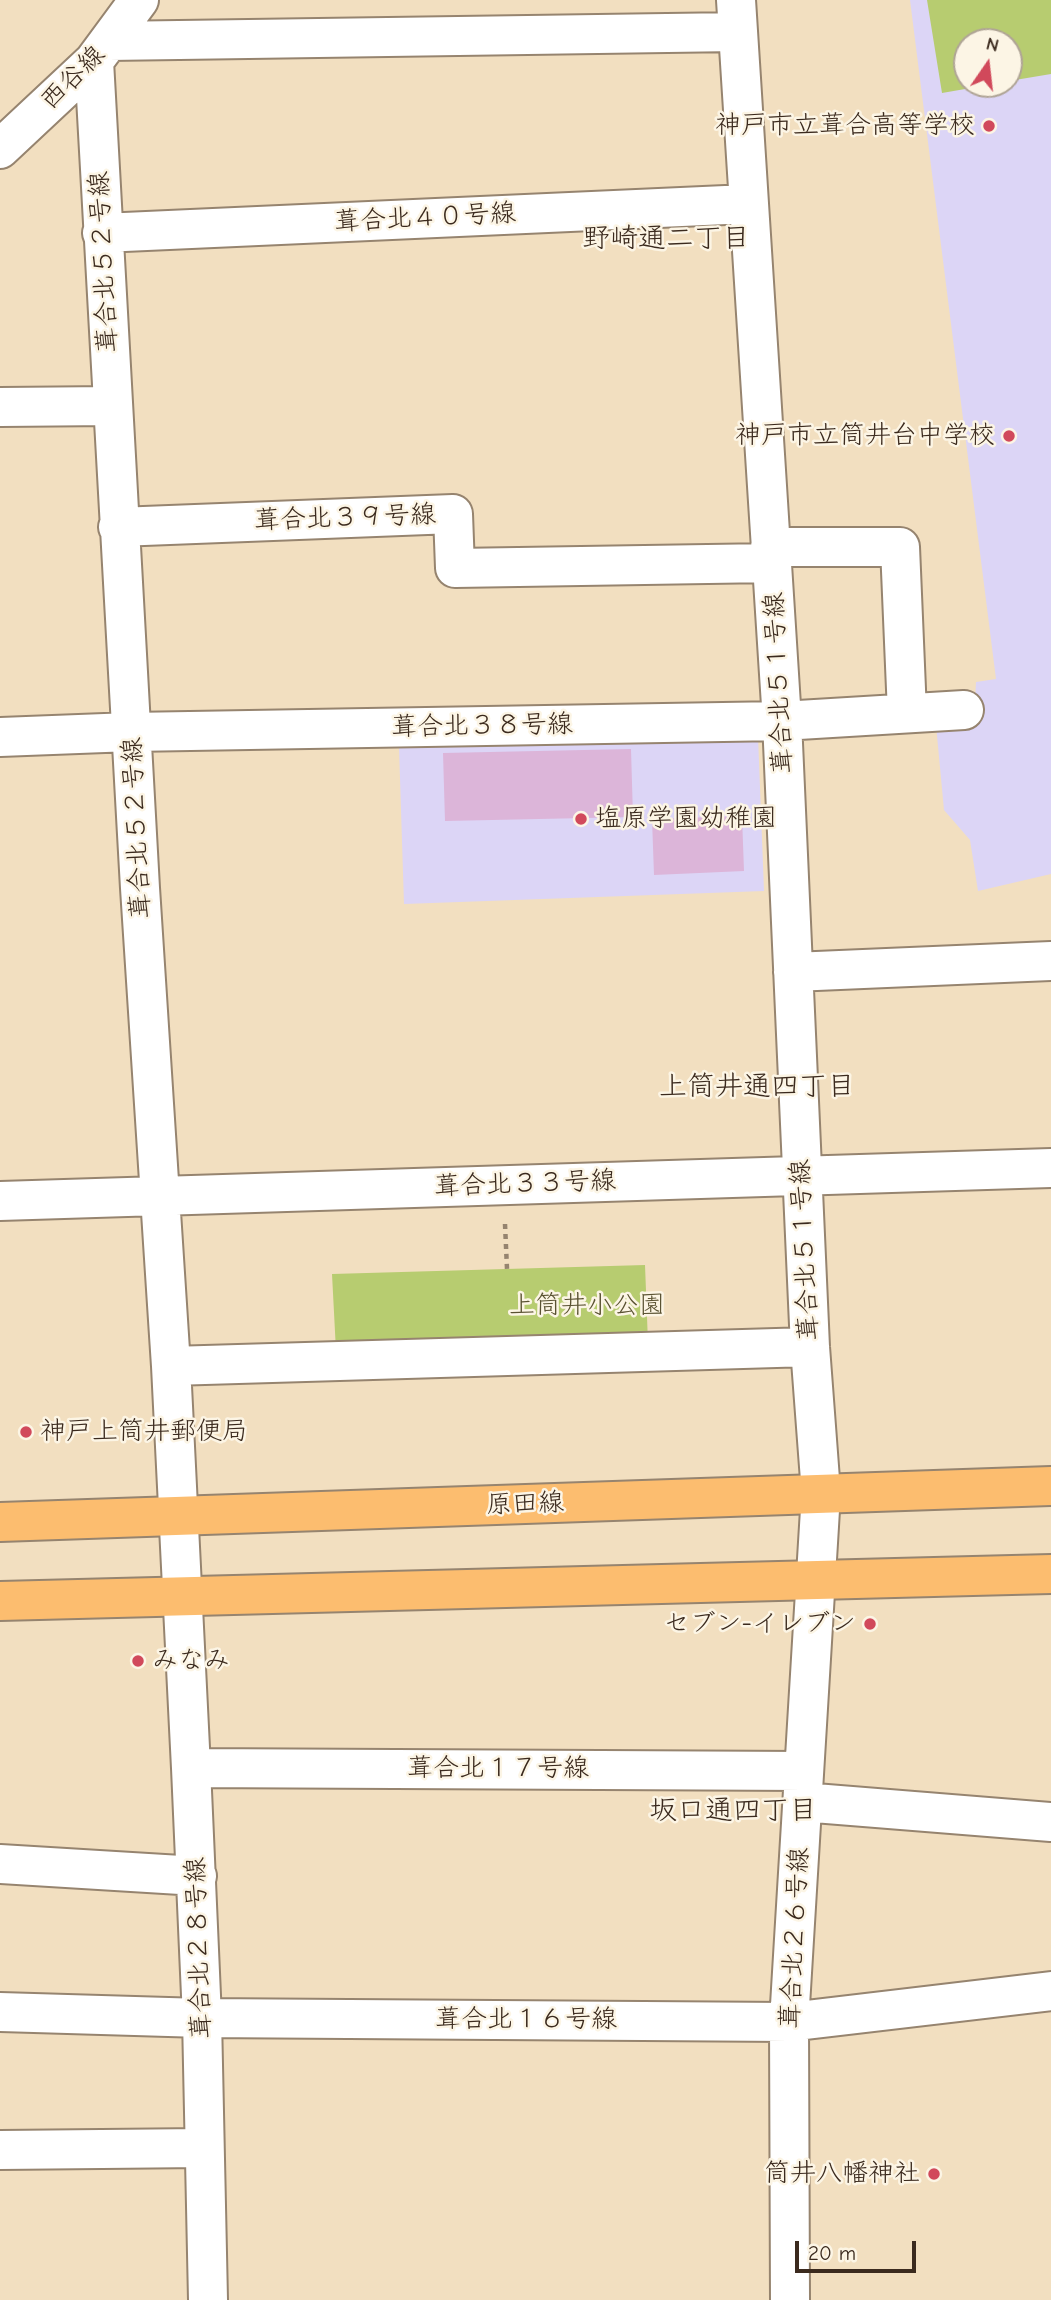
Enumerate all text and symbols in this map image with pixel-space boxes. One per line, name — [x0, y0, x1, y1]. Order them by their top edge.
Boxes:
north arrow — [953, 28, 1023, 98]
text: N — [984, 32, 1001, 57]
street label: 西谷線 — [34, 39, 112, 117]
place label: 神戸市立葺合高等学校 — [715, 110, 975, 142]
marker: 神戸市立葺合高等学校 — [981, 118, 997, 134]
street label: 葺合北５２号線 — [84, 170, 124, 354]
street label: 葺合北４０号線 — [333, 198, 517, 238]
district label: 野崎通二丁目 — [582, 222, 750, 256]
place label: 神戸市立筒井台中学校 — [735, 420, 995, 452]
marker: 神戸市立筒井台中学校 — [1001, 428, 1017, 444]
street label: 葺合北３９号線 — [254, 499, 436, 537]
street label: 葺合北５１号線 — [759, 591, 799, 775]
street label: 葺合北３８号線 — [391, 709, 573, 743]
street label: 葺合北５２号線 — [117, 736, 157, 920]
place label: 塩原学園幼稚園 — [595, 803, 777, 835]
marker: 塩原学園幼稚園 — [573, 811, 589, 827]
district label: 上筒井通四丁目 — [659, 1070, 855, 1104]
street label: 葺合北５１号線 — [785, 1158, 825, 1342]
street label: 葺合北３３号線 — [434, 1165, 616, 1203]
park label: 上筒井小公園 — [509, 1290, 665, 1322]
place label: 神戸上筒井郵便局 — [40, 1416, 248, 1448]
marker: 神戸上筒井郵便局 — [18, 1424, 34, 1440]
street label: 原田線 — [485, 1487, 565, 1521]
place label: セブン-イレブン — [664, 1608, 856, 1640]
marker: セブン-イレブン — [862, 1616, 878, 1632]
place label: みなみ — [152, 1645, 230, 1677]
marker: みなみ — [130, 1653, 146, 1669]
street label: 葺合北１７号線 — [407, 1753, 589, 1785]
district label: 坂口通四丁目 — [649, 1794, 817, 1828]
street label: 葺合北２６号線 — [775, 1846, 815, 2030]
street label: 葺合北２８号線 — [180, 1857, 218, 2039]
street label: 葺合北１６号線 — [435, 2004, 617, 2036]
place label: 筒井八幡神社 — [764, 2158, 920, 2190]
marker: 筒井八幡神社 — [926, 2166, 942, 2182]
scale bar — [799, 2226, 920, 2270]
text: 20 m — [808, 2241, 856, 2265]

